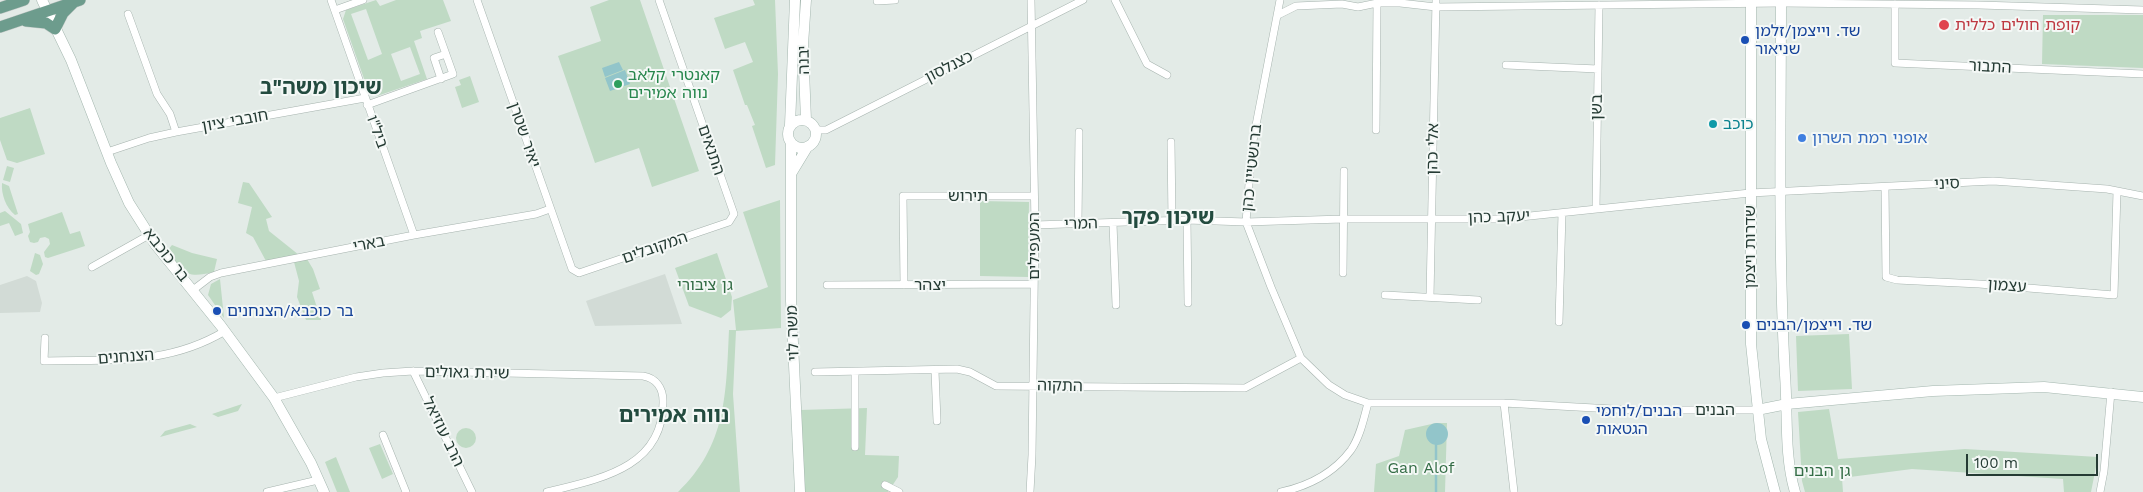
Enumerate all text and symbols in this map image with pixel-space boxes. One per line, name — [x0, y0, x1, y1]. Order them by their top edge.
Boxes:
place label: קופת חולים כללית — [1955, 15, 2080, 35]
marker: קופת חולים כללית — [1937, 18, 1951, 32]
place label: שד. וייצמן/זלמן שניאור — [1755, 21, 1860, 59]
marker: שד. וייצמן/זלמן שניאור — [1739, 34, 1751, 46]
street label: יבנה — [794, 45, 814, 75]
street label: כצנלסון — [922, 47, 976, 87]
street label: התבור — [1968, 56, 2012, 78]
place label: קאנטרי קלאב נווה אמירים — [628, 65, 720, 103]
district label: שיכון משה"ב — [260, 75, 382, 101]
marker: קאנטרי קלאב נווה אמירים — [612, 78, 624, 90]
street label: בשן — [1587, 94, 1607, 120]
street label: יאיר שטרן — [504, 100, 544, 170]
street label: חובבי ציון — [200, 106, 270, 136]
street label: ביל"ו — [362, 113, 392, 151]
place label: כוכב — [1723, 114, 1753, 134]
marker: כוכב — [1707, 118, 1719, 130]
street label: התנאים — [693, 122, 729, 178]
street label: ברנשטיין כהן — [1238, 123, 1266, 213]
street label: אלי כהן — [1423, 123, 1443, 175]
place label: אופני רמת השרון — [1812, 128, 1928, 148]
marker: אופני רמת השרון — [1796, 132, 1808, 144]
street label: סיני — [1934, 174, 1960, 194]
street label: תירוש — [948, 186, 988, 206]
district label: שיכון פקר — [1121, 205, 1215, 231]
street label: שדרות ויצמן — [1740, 205, 1760, 289]
street label: יעקב כהן — [1467, 206, 1531, 228]
street label: המעפילים — [1024, 212, 1044, 280]
street label: המרי — [1064, 214, 1098, 234]
street label: בר כוכבא — [139, 224, 193, 286]
street label: המקובלים — [620, 228, 690, 268]
street label: בארי — [351, 231, 387, 257]
park label: גן ציבורי — [677, 275, 733, 295]
street label: יצהר — [914, 275, 946, 295]
street label: עצמון — [1987, 275, 2027, 297]
place label: בר כוכבא/הצנחנים — [227, 301, 354, 321]
marker: בר כוכבא/הצנחנים — [211, 305, 223, 317]
street label: משה לוי — [782, 305, 804, 361]
place label: שד. וייצמן/הבנים — [1756, 315, 1872, 335]
marker: שד. וייצמן/הבנים — [1740, 319, 1752, 331]
street label: הצנחנים — [97, 345, 155, 369]
street label: שירת גאולים — [424, 363, 510, 383]
street label: התקוה — [1037, 376, 1083, 396]
street label: הרב עוזיאל — [418, 394, 468, 470]
street label: הבנים — [1695, 400, 1735, 420]
place label: הבנים/לוחמי הגטאות — [1596, 401, 1682, 439]
district label: נווה אמירים — [619, 403, 729, 429]
marker: הבנים/לוחמי הגטאות — [1580, 414, 1592, 426]
scale bar — [1968, 444, 2100, 476]
text: 100 m — [1974, 454, 2018, 472]
park label: Gan Alof — [1387, 458, 1455, 478]
park label: גן הבנים — [1794, 461, 1850, 481]

